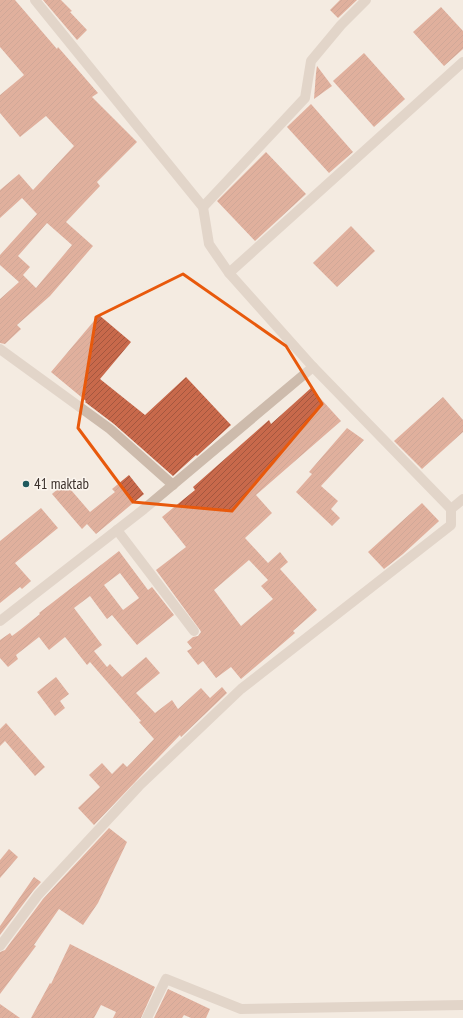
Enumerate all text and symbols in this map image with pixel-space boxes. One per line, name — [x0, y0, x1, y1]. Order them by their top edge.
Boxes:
place label: 41 maktab — [34, 474, 89, 493]
marker: 41 maktab — [21, 479, 31, 489]

